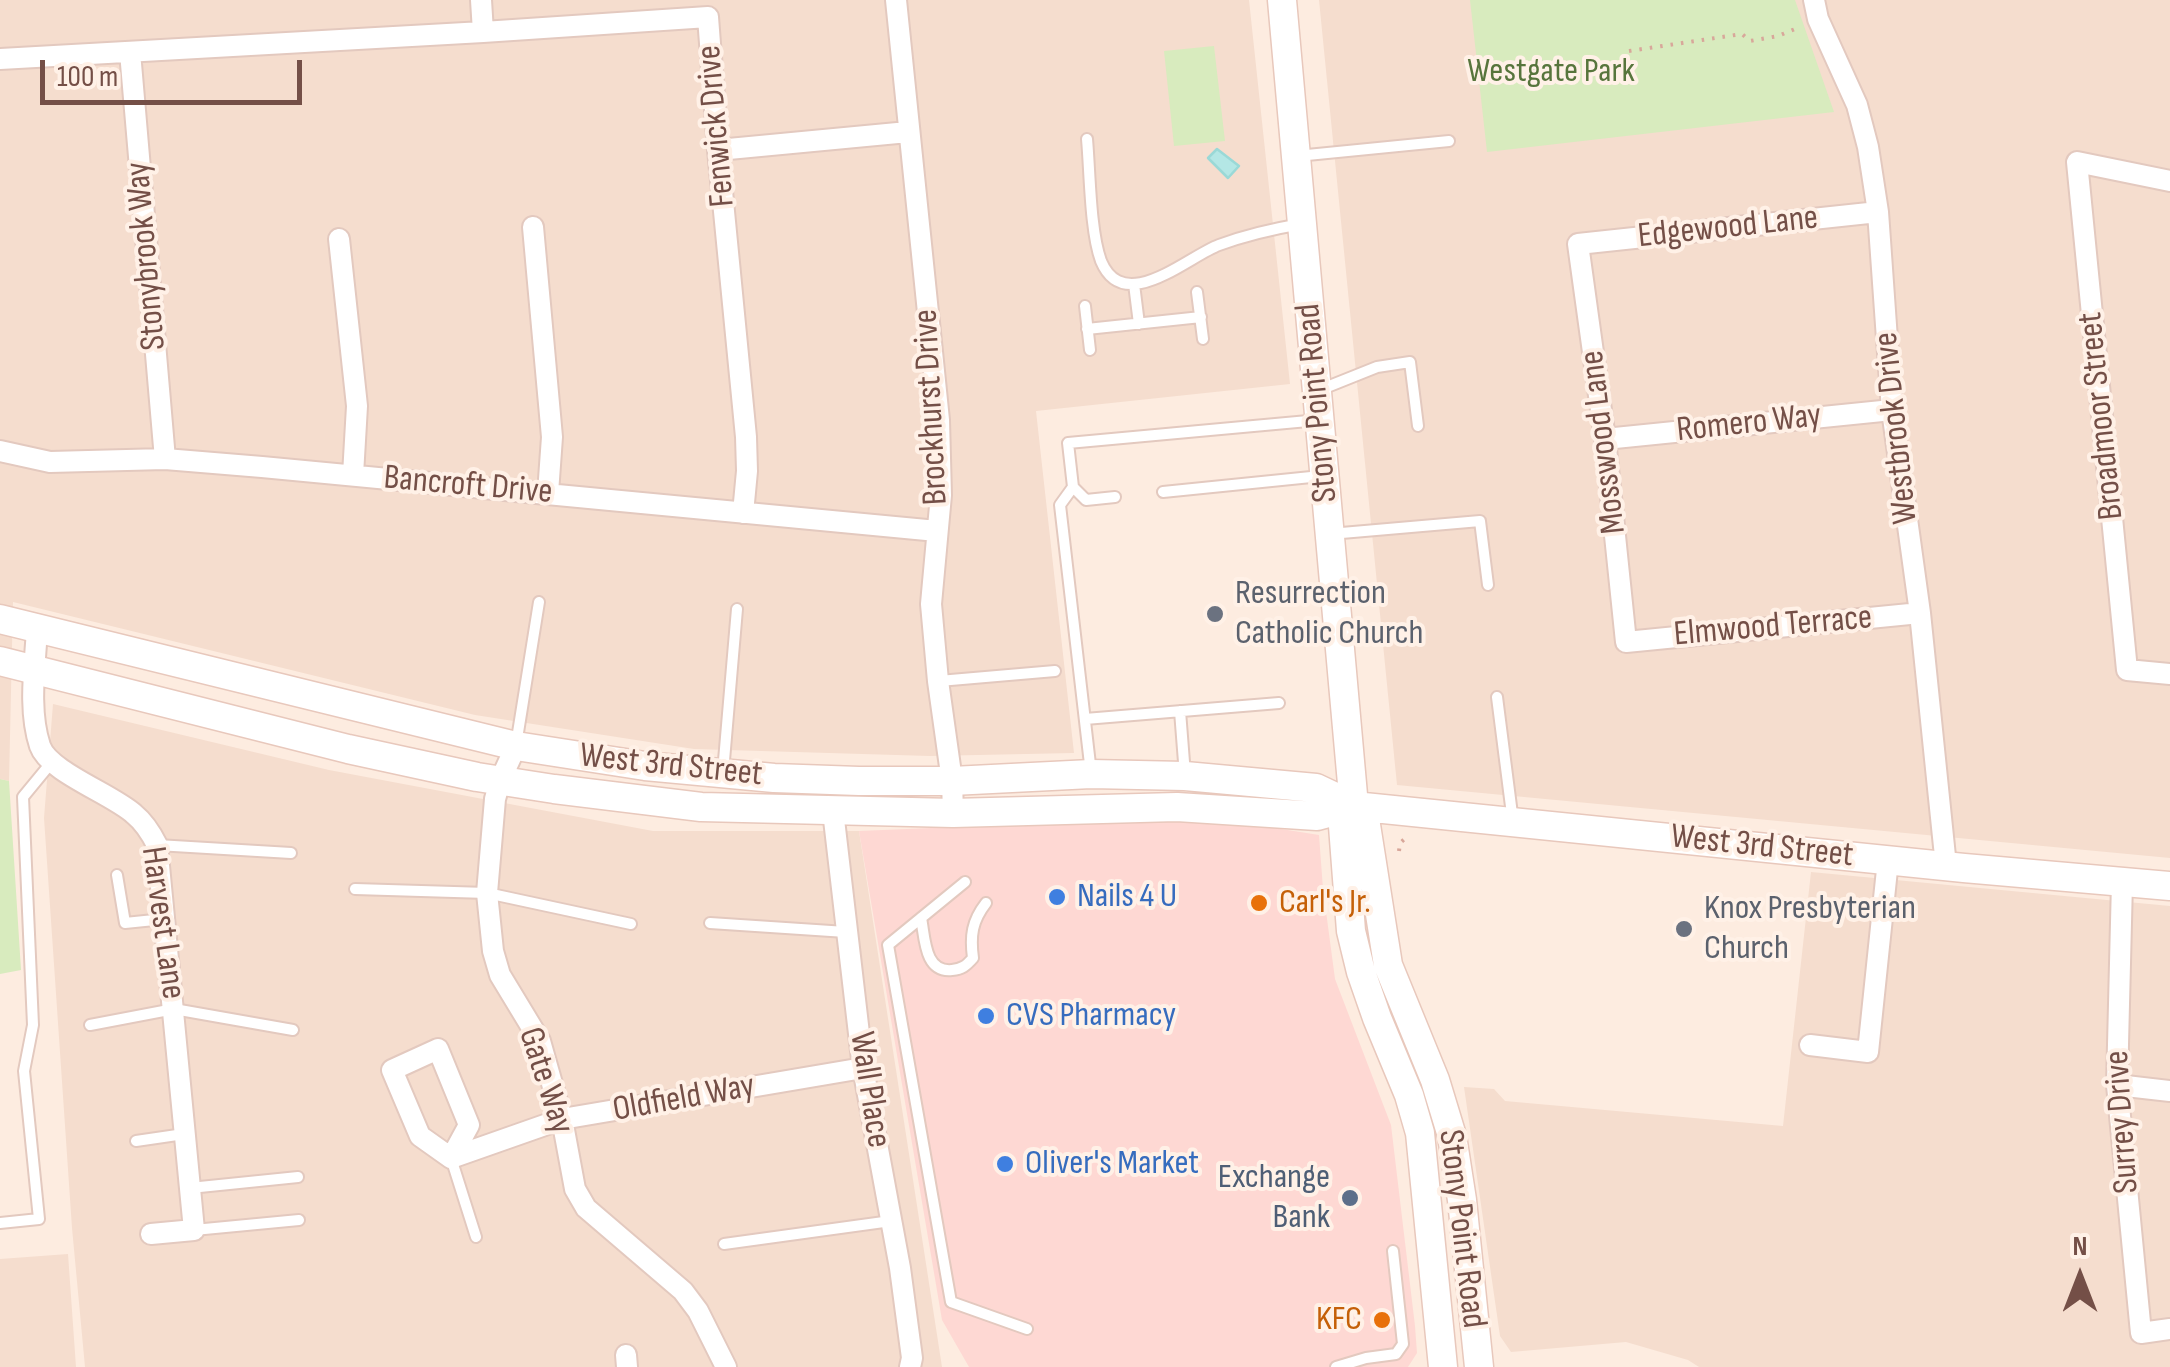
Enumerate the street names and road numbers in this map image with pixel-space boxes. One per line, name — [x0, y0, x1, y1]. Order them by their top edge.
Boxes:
street label: Fenwick Drive — [689, 43, 745, 209]
street label: Stonybrook Way — [118, 160, 176, 352]
street label: Edgewood Lane — [1636, 198, 1820, 258]
street label: Stony Point Road — [1288, 302, 1348, 504]
street label: Brockhurst Drive — [906, 308, 958, 506]
street label: Broadmoor Street — [2070, 310, 2134, 522]
street label: Westbrook Drive — [1866, 330, 1928, 526]
street label: Mosswood Lane — [1572, 348, 1636, 536]
street label: Romero Way — [1675, 396, 1823, 452]
street label: Bancroft Drive — [382, 458, 554, 514]
street label: Elmwood Terrace — [1672, 597, 1874, 657]
street label: West 3rd Street — [578, 736, 764, 796]
street label: West 3rd Street — [1669, 817, 1855, 877]
street label: Harvest Lane — [131, 844, 193, 1002]
street label: Gate Way — [508, 1022, 582, 1140]
street label: Wall Place — [839, 1029, 899, 1151]
street label: Surrey Drive — [2097, 1049, 2149, 1195]
street label: Oldfield Way — [610, 1066, 758, 1132]
street label: Stony Point Road — [1428, 1127, 1494, 1331]

